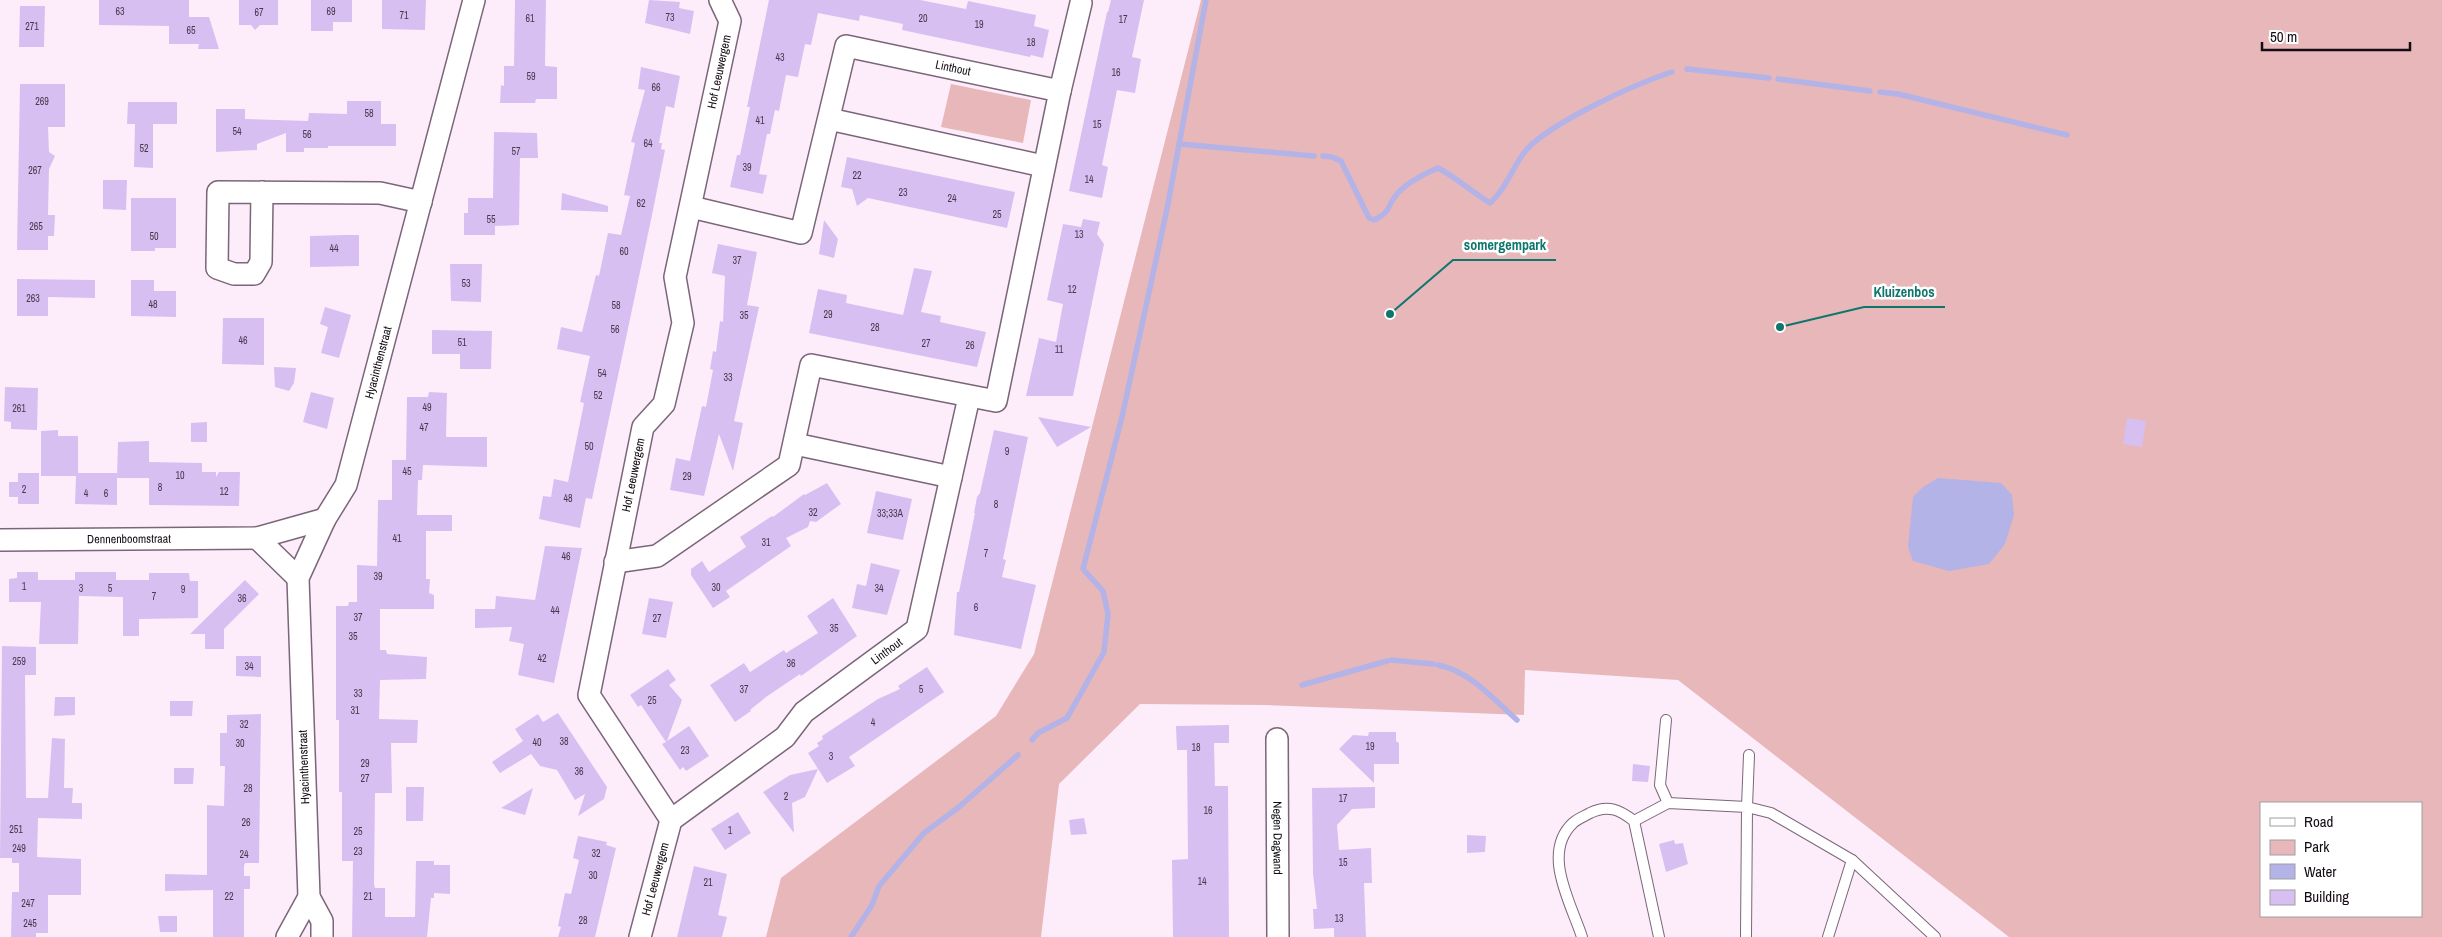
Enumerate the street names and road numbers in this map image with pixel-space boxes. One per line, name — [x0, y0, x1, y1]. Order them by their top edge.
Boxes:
street label: Hof Leeuwergem — [703, 33, 735, 110]
street label: Linthout — [934, 56, 972, 80]
street label: Hyacinthenstraat — [361, 324, 396, 401]
street label: Hof Leeuwergem — [618, 437, 649, 513]
street label: Dennenboomstraat — [87, 531, 171, 547]
street label: Linthout — [868, 634, 906, 668]
street label: Hyacinthenstraat — [295, 729, 313, 804]
street label: Negen Dagwand — [1269, 801, 1286, 875]
street label: Hof Leeuwergem — [638, 841, 673, 917]

